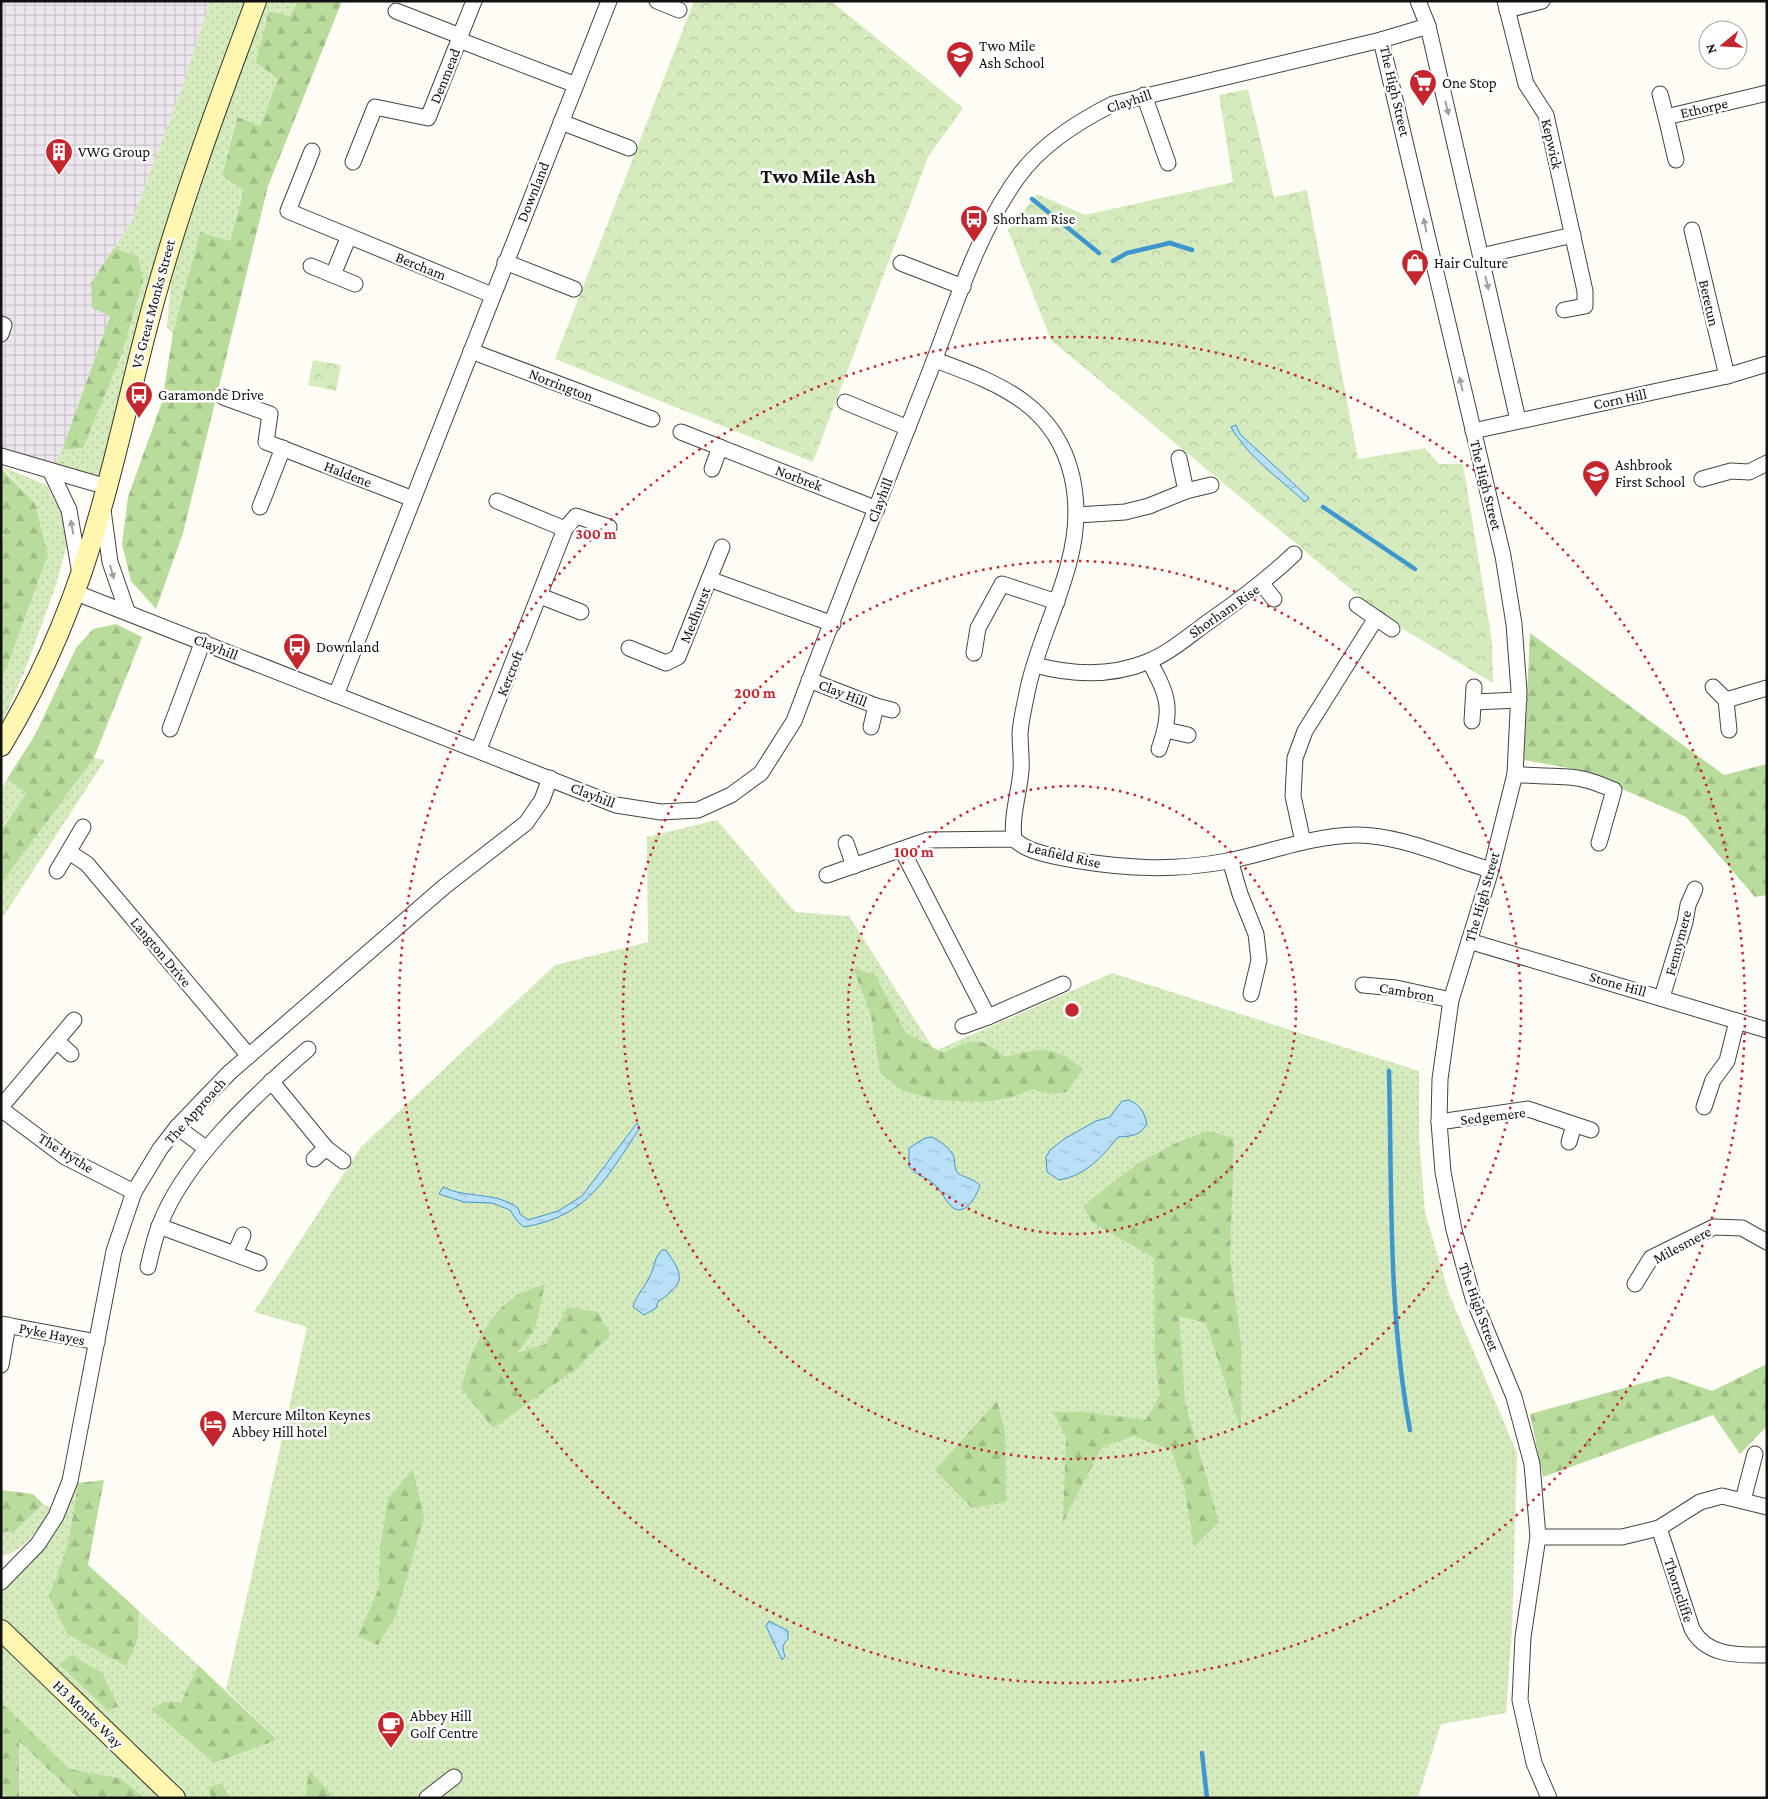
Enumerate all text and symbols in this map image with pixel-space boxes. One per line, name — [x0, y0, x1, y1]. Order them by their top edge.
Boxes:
north arrow — [1698, 20, 1748, 70]
place label: Two Mile Ash School — [979, 38, 1044, 71]
school or university icon: Two Mile Ash School — [945, 40, 975, 79]
text: N — [1701, 42, 1720, 56]
street label: The High Street — [1376, 44, 1413, 139]
street label: Denmead — [427, 46, 463, 106]
supermarket icon: One Stop — [1408, 68, 1438, 107]
place label: One Stop — [1442, 75, 1497, 92]
street label: Clayhill — [1104, 86, 1154, 117]
street label: Ethorpe — [1679, 95, 1730, 122]
one-way arrow — [1443, 100, 1451, 115]
street label: Kepwick — [1537, 117, 1566, 172]
building icon: VWG Group — [44, 137, 74, 176]
place label: VWG Group — [78, 144, 150, 161]
street label: Downland — [514, 160, 552, 224]
district label: Two Mile Ash — [760, 165, 876, 187]
bus stop icon: Shorham Rise — [959, 204, 989, 243]
place label: Shorham Rise — [993, 211, 1076, 227]
one-way arrow — [1421, 218, 1429, 233]
street label: V5 Great Monks Street — [128, 237, 178, 370]
shop icon: Hair Culture — [1400, 248, 1430, 287]
street label: Bercham — [393, 249, 449, 283]
place label: Hair Culture — [1434, 255, 1508, 271]
one-way arrow — [1483, 276, 1491, 291]
street label: Beretun — [1696, 278, 1722, 328]
street label: Norrington — [526, 365, 595, 405]
one-way arrow — [1457, 376, 1465, 391]
bus stop icon: Garamonde Drive — [124, 380, 154, 419]
street label: Corn Hill — [1592, 386, 1648, 412]
place label: Garamonde Drive — [158, 387, 264, 403]
street label: The High Street — [1466, 438, 1505, 533]
place label: Ashbrook First School — [1615, 457, 1685, 490]
street label: Haldene — [322, 458, 375, 491]
school or university icon: Ashbrook First School — [1581, 459, 1611, 498]
street label: Norbrek — [773, 462, 825, 495]
street label: Clayhill — [864, 475, 897, 525]
one-way arrow — [67, 519, 75, 535]
text: 300 m — [575, 526, 617, 542]
one-way arrow — [109, 564, 117, 579]
street label: Shorham Rise — [1186, 581, 1263, 641]
street label: Medhurst — [677, 584, 714, 645]
street label: Clayhill — [191, 631, 241, 664]
bus stop icon: Downland — [282, 632, 312, 671]
place label: Downland — [316, 639, 379, 655]
street label: Kercroft — [494, 647, 527, 698]
street label: Clay Hill — [816, 676, 870, 711]
text: 200 m — [734, 685, 776, 701]
street label: Clayhill — [568, 779, 618, 812]
street label: Leafield Rise — [1026, 839, 1103, 871]
text: 100 m — [894, 844, 934, 860]
street label: The High Street — [1462, 849, 1504, 944]
street label: Fennymere — [1662, 908, 1695, 978]
street label: Langton Drive — [127, 914, 195, 991]
street label: Stone Hill — [1588, 968, 1648, 1000]
street label: Cambron — [1378, 979, 1436, 1005]
centre of rings — [1063, 1001, 1081, 1019]
street label: The Approach — [161, 1075, 230, 1148]
street label: Sedgemere — [1460, 1104, 1527, 1129]
street label: The Hythe — [35, 1130, 97, 1177]
street label: Milesmere — [1650, 1223, 1714, 1267]
street label: The High Street — [1455, 1261, 1503, 1355]
street label: Pyke Hayes — [17, 1320, 86, 1349]
place label: Mercure Milton Keynes Abbey Hill hotel — [232, 1407, 371, 1441]
hotel icon: Mercure Milton Keynes Abbey Hill hotel — [198, 1409, 228, 1448]
street label: Thorncliffe — [1661, 1556, 1697, 1624]
street label: H3 Monks Way — [49, 1677, 126, 1752]
place label: Abbey Hill Golf Centre — [410, 1708, 479, 1741]
cafe icon: Abbey Hill Golf Centre — [376, 1710, 406, 1749]

